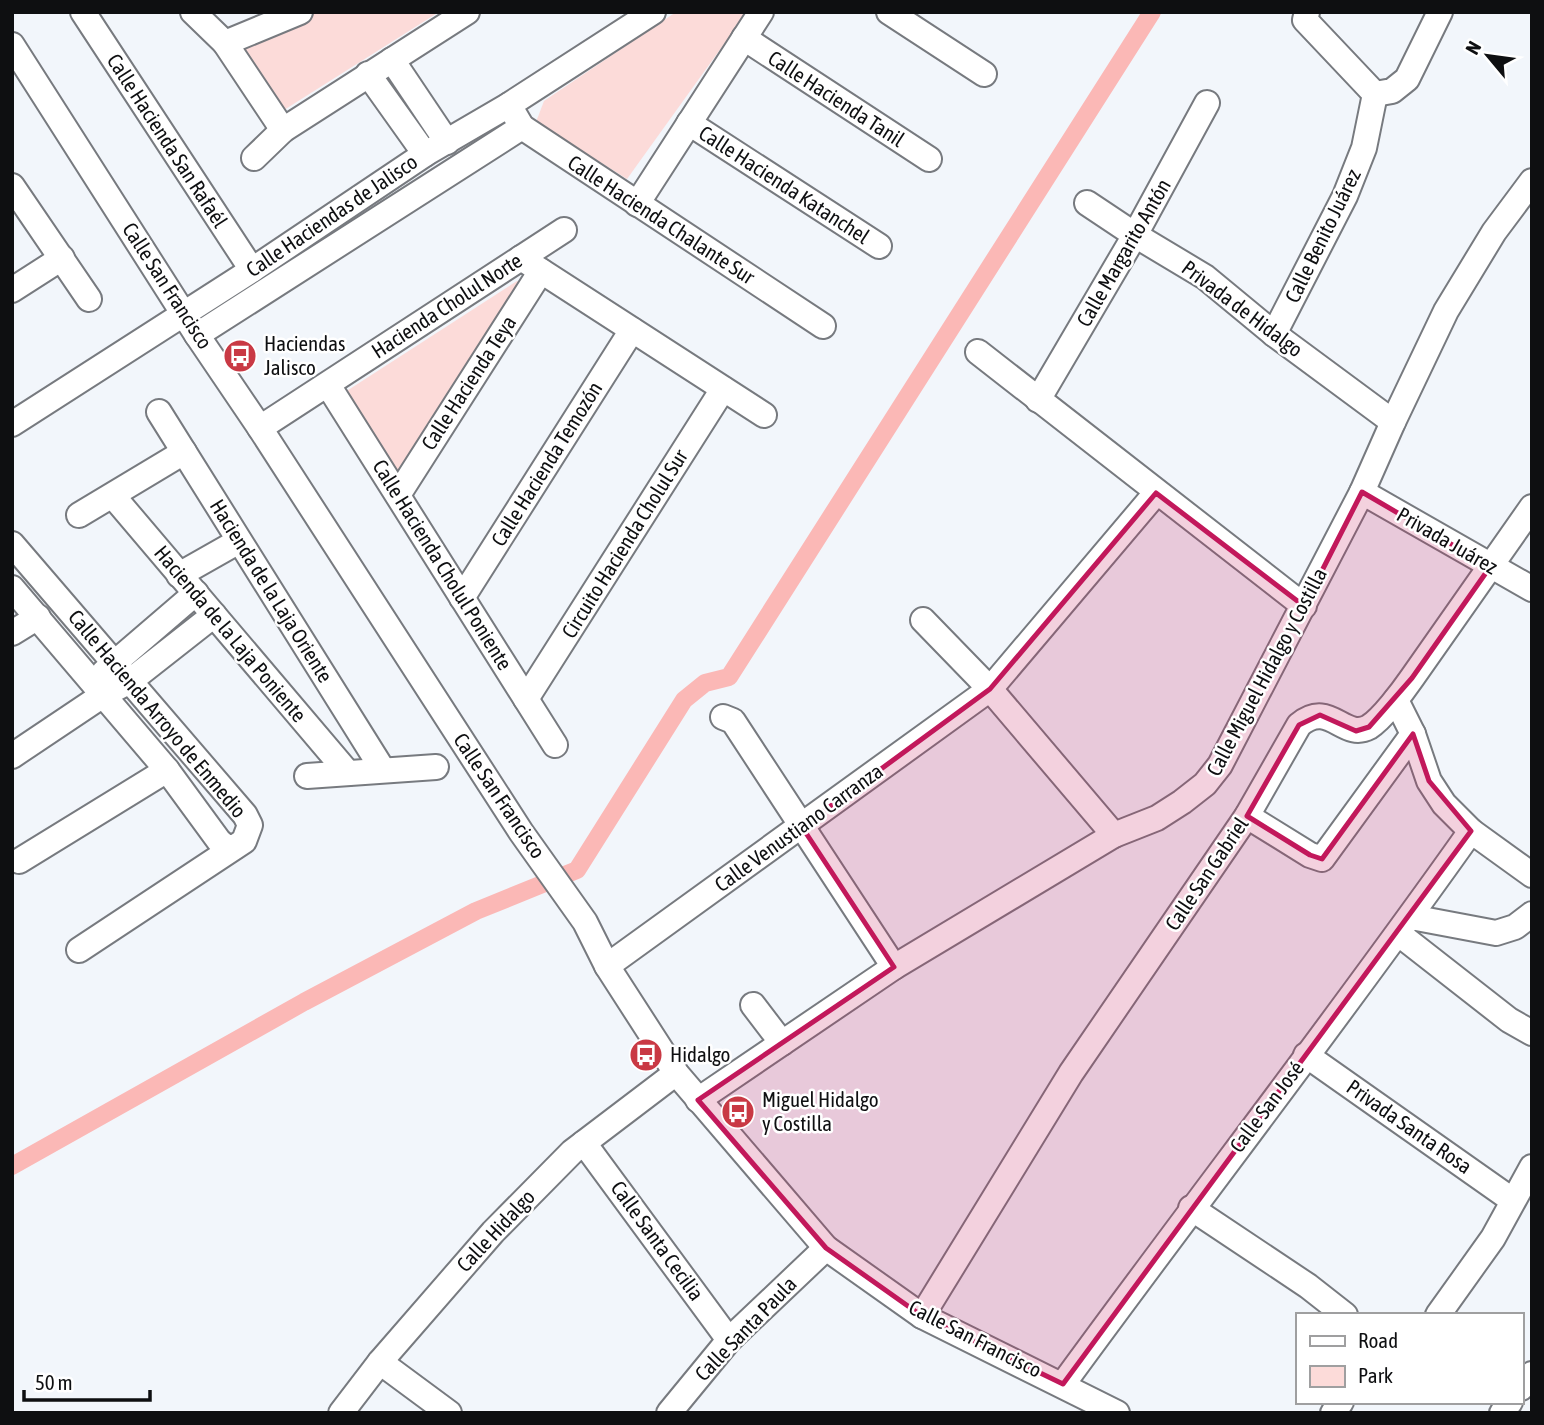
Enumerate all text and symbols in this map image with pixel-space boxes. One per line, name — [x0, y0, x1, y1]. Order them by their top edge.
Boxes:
north arrow — [1453, 21, 1523, 91]
text: N — [1461, 38, 1485, 58]
street label: Calle Hacienda Tanil — [764, 45, 909, 151]
street label: Calle Hacienda San Rafaél — [103, 49, 233, 232]
street label: Calle Hacienda Katanchel — [695, 120, 875, 248]
street label: Calle Haciendas de Jalisco — [241, 149, 422, 281]
street label: Calle Hacienda Chalante Sur — [564, 150, 760, 289]
street label: Calle Benito Juárez — [1279, 165, 1365, 306]
street label: Calle Margarito Antón — [1071, 174, 1175, 331]
street label: Calle San Francisco — [118, 218, 218, 353]
street label: Hacienda Cholul Norte — [367, 248, 526, 363]
street label: Privada de Hidalgo — [1177, 255, 1308, 361]
street label: Calle Hacienda Teya — [416, 311, 520, 454]
place label: Haciendas Jalisco — [264, 331, 345, 379]
bus stop icon: Haciendas Jalisco — [221, 337, 259, 375]
street label: Calle Hacienda Temozón — [486, 377, 606, 550]
street label: Circuito Hacienda Cholul Sur — [556, 444, 692, 642]
street label: Calle Hacienda Cholul Poniente — [368, 455, 517, 674]
street label: Hacienda de la Laja Oriente — [206, 495, 338, 686]
street label: Privada Juárez — [1393, 502, 1502, 579]
street label: Hacienda de la Laja Poniente — [150, 540, 312, 726]
street label: Calle Miguel Hidalgo y Costilla — [1201, 563, 1331, 780]
street label: Calle Hacienda Arroyo de Enmedio — [64, 605, 252, 822]
street label: Calle San Francisco — [449, 728, 550, 863]
street label: Calle Venustiano Carranza — [710, 758, 887, 896]
street label: Calle San Gabriel — [1160, 812, 1253, 935]
bus stop icon: Hidalgo — [627, 1036, 665, 1074]
place label: Hidalgo — [670, 1042, 730, 1066]
street label: Calle San José — [1224, 1056, 1308, 1157]
street label: Privada Santa Rosa — [1342, 1074, 1477, 1178]
place label: Miguel Hidalgo y Costilla — [762, 1087, 879, 1135]
bus stop icon: Miguel Hidalgo y Costilla — [719, 1093, 757, 1131]
street label: Calle Santa Cecilia — [606, 1176, 709, 1305]
street label: Calle Hidalgo — [451, 1184, 539, 1276]
street label: Calle Santa Paula — [690, 1271, 801, 1385]
street label: Calle San Francisco — [905, 1294, 1046, 1382]
legend — [1296, 1313, 1523, 1404]
text: Road — [1358, 1328, 1398, 1352]
scale bar — [24, 1358, 150, 1402]
text: Park — [1358, 1363, 1393, 1387]
text: 50 m — [35, 1370, 73, 1394]

